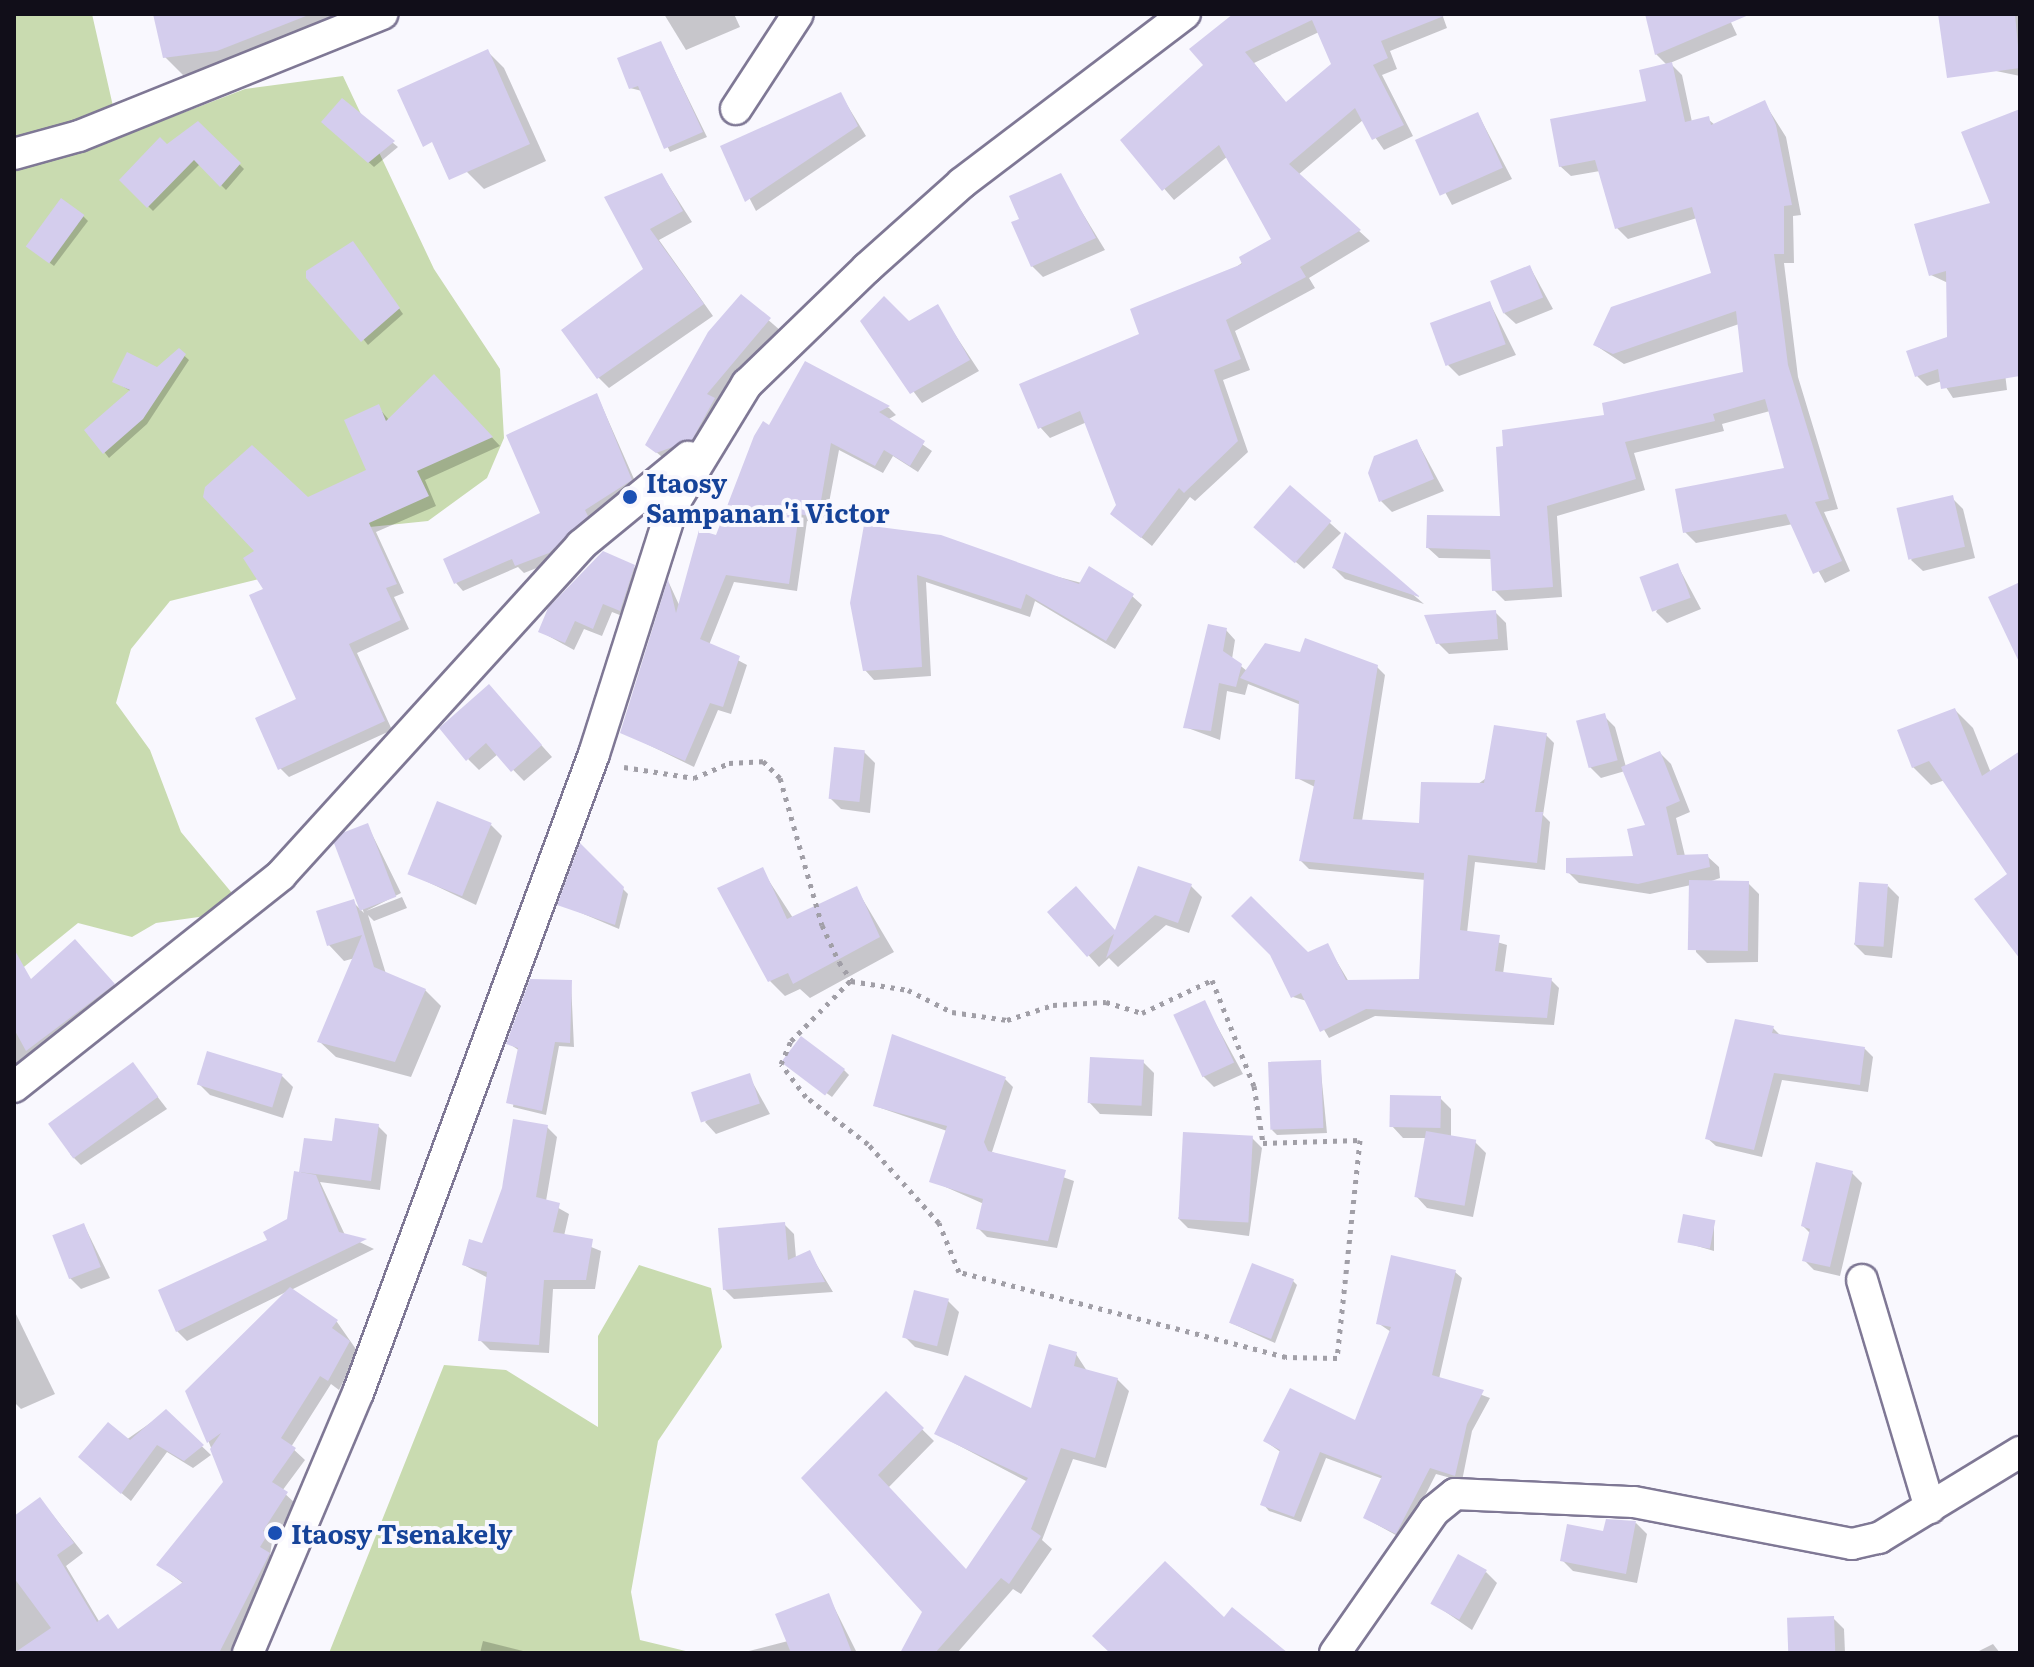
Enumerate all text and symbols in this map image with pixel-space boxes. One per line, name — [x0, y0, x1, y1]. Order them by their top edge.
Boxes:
place label: Itaosy Sampanan'i Victor — [646, 466, 890, 528]
marker: Itaosy Sampanan'i Victor — [621, 488, 639, 506]
place label: Itaosy Tsenakely — [291, 1517, 512, 1549]
marker: Itaosy Tsenakely — [266, 1524, 284, 1542]

